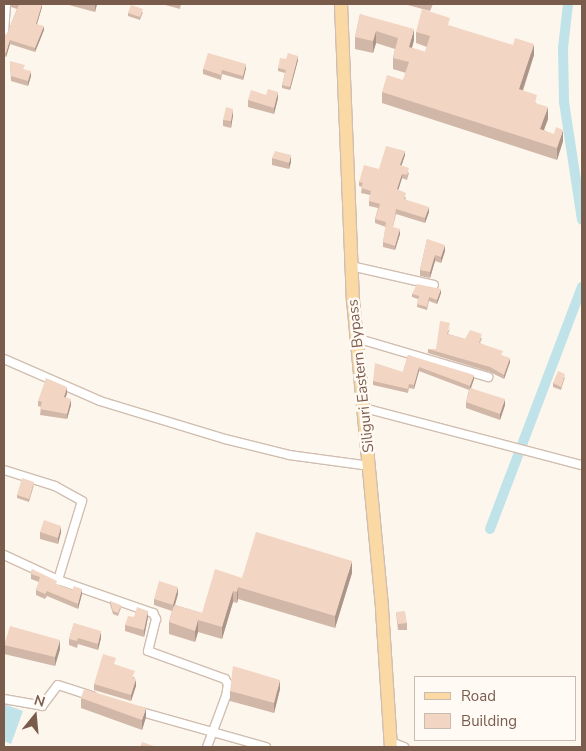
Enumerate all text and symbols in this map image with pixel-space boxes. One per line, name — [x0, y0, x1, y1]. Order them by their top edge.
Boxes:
street label: Siliguri Eastern Bypass — [344, 298, 378, 454]
legend — [414, 676, 576, 741]
text: Road — [461, 686, 496, 706]
north arrow — [10, 691, 60, 741]
text: N — [32, 691, 47, 712]
text: Building — [461, 711, 517, 731]

